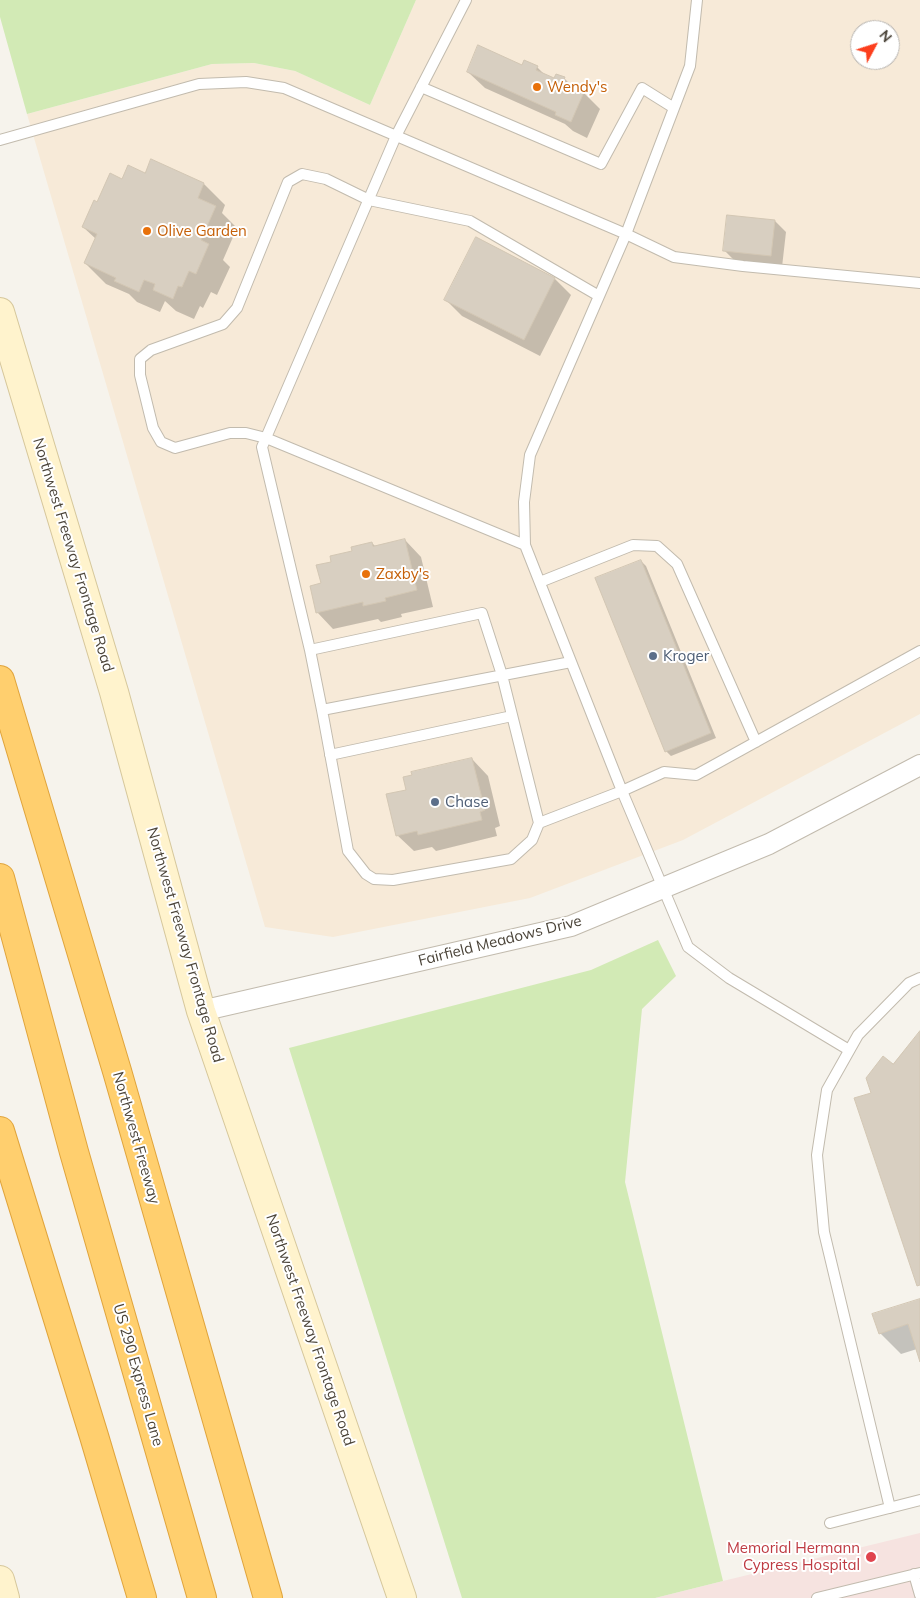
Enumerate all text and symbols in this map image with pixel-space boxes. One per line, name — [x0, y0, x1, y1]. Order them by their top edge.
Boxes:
north arrow — [850, 20, 900, 70]
text: N — [875, 26, 896, 46]
place label: Wendy's — [547, 78, 607, 96]
marker: Wendy's — [531, 81, 543, 93]
place label: Olive Garden — [157, 222, 247, 240]
marker: Olive Garden — [141, 225, 153, 237]
street label: Northwest Freeway Frontage Road — [29, 436, 117, 674]
place label: Zaxby's — [376, 565, 429, 583]
marker: Zaxby's — [360, 568, 372, 580]
place label: Kroger — [663, 647, 709, 665]
marker: Kroger — [647, 650, 659, 662]
place label: Chase — [445, 793, 489, 811]
marker: Chase — [429, 796, 441, 808]
street label: Northwest Freeway Frontage Road — [143, 825, 227, 1065]
street label: Fairfield Meadows Drive — [416, 912, 584, 970]
street label: Northwest Freeway — [108, 1070, 164, 1206]
street label: Northwest Freeway Frontage Road — [262, 1212, 358, 1448]
street label: US 290 Express Lane — [109, 1302, 167, 1448]
place label: Memorial Hermann Cypress Hospital — [727, 1539, 860, 1574]
marker: Memorial Hermann Cypress Hospital — [864, 1550, 878, 1564]

